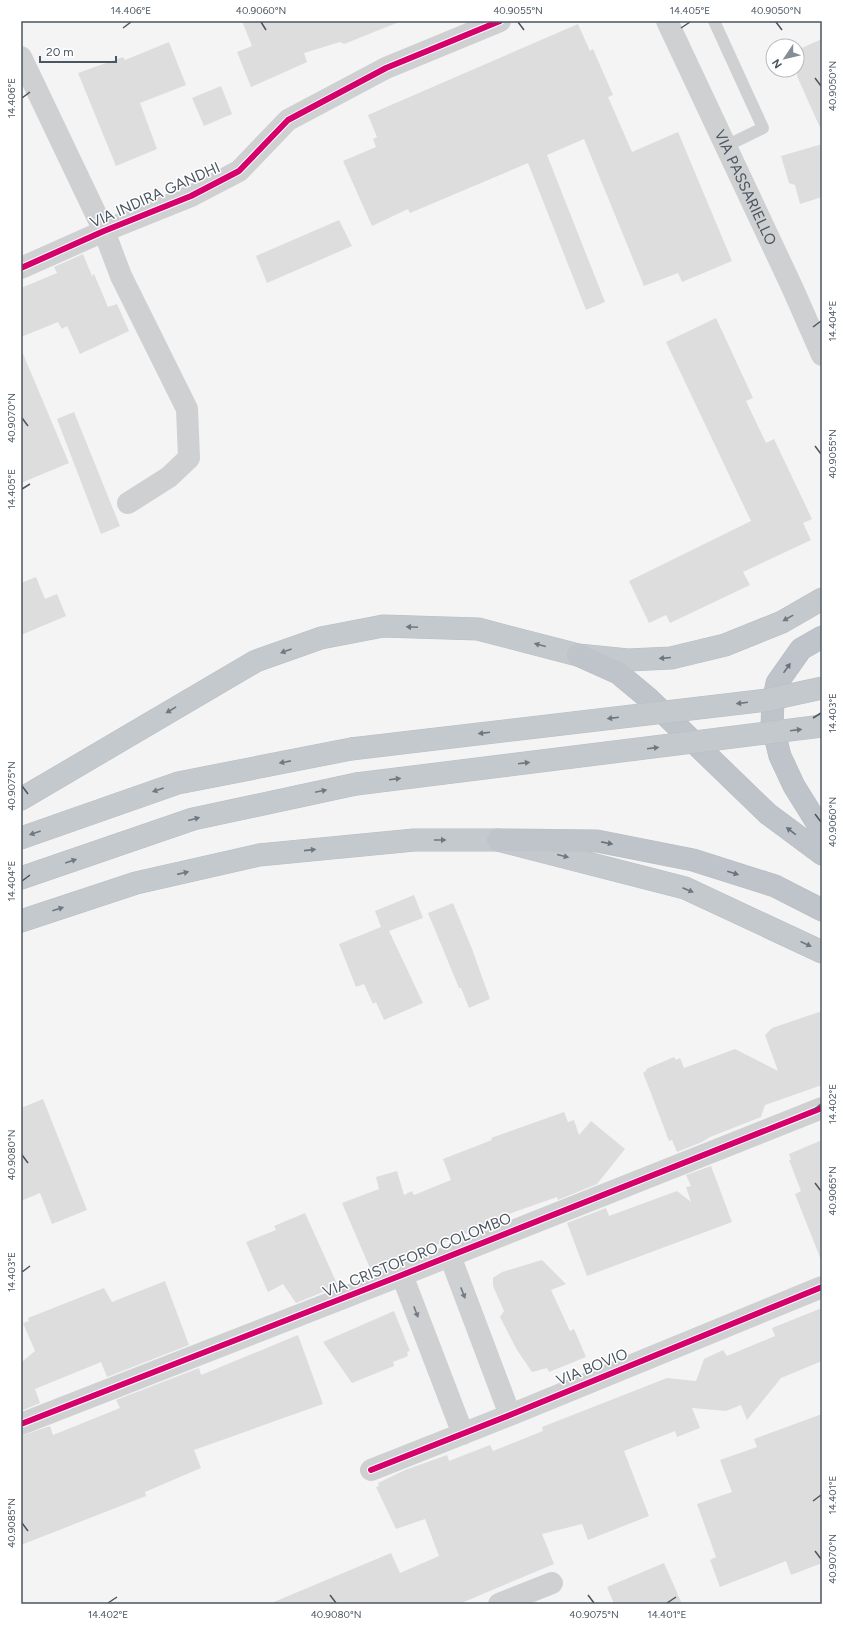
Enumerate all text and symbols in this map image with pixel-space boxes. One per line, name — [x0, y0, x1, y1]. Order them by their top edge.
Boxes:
text: 14.406°E — [111, 4, 151, 17]
text: 40.9060°N — [236, 4, 286, 17]
text: 40.9055°N — [493, 4, 543, 17]
text: 14.405°E — [670, 4, 710, 17]
text: 40.9050°N — [751, 4, 801, 17]
scale bar — [40, 38, 116, 64]
north arrow — [765, 38, 805, 78]
text: 20 m — [46, 45, 74, 59]
text: N — [769, 56, 785, 71]
text: 40.9050°N — [826, 61, 839, 111]
text: 14.406°E — [5, 78, 18, 118]
street label: VIA PASSARIELLO — [710, 127, 780, 248]
street label: VIA INDIRA GANDHI — [87, 158, 223, 232]
text: 14.404°E — [826, 300, 839, 341]
text: 40.9070°N — [5, 393, 18, 443]
text: 40.9055°N — [826, 429, 839, 479]
text: 14.405°E — [5, 469, 18, 509]
one-way arrow — [782, 615, 794, 622]
one-way arrow — [405, 624, 418, 630]
one-way arrow — [534, 642, 546, 648]
one-way arrow — [279, 648, 291, 654]
one-way arrow — [659, 654, 671, 661]
one-way arrow — [783, 663, 791, 673]
text: 14.403°E — [826, 693, 839, 733]
one-way arrow — [736, 700, 749, 706]
one-way arrow — [165, 707, 177, 714]
one-way arrow — [607, 715, 619, 721]
one-way arrow — [790, 727, 802, 733]
one-way arrow — [478, 730, 490, 736]
one-way arrow — [647, 744, 659, 751]
one-way arrow — [279, 759, 291, 765]
one-way arrow — [518, 760, 530, 766]
text: 40.9075°N — [5, 761, 18, 811]
one-way arrow — [389, 776, 401, 782]
one-way arrow — [152, 788, 164, 794]
one-way arrow — [315, 788, 327, 794]
text: 40.9060°N — [826, 797, 839, 847]
one-way arrow — [188, 816, 200, 822]
one-way arrow — [785, 827, 796, 835]
one-way arrow — [29, 830, 41, 836]
one-way arrow — [434, 837, 447, 843]
one-way arrow — [600, 840, 613, 846]
one-way arrow — [304, 847, 316, 853]
one-way arrow — [556, 854, 569, 860]
one-way arrow — [66, 857, 78, 863]
text: 14.404°E — [5, 860, 18, 901]
one-way arrow — [176, 869, 189, 875]
one-way arrow — [727, 870, 739, 876]
one-way arrow — [683, 887, 695, 893]
one-way arrow — [52, 906, 64, 912]
one-way arrow — [801, 941, 812, 947]
text: 14.402°E — [826, 1084, 839, 1124]
text: 40.9080°N — [5, 1130, 18, 1180]
text: 40.9065°N — [826, 1166, 839, 1216]
street label: VIA CRISTOFORO COLOMBO — [320, 1209, 514, 1301]
text: 14.403°E — [5, 1252, 18, 1292]
one-way arrow — [461, 1287, 467, 1299]
one-way arrow — [414, 1306, 420, 1318]
street label: VIA BOVIO — [554, 1345, 630, 1389]
text: 14.401°E — [826, 1476, 839, 1514]
text: 40.9085°N — [5, 1498, 18, 1548]
text: 40.9070°N — [826, 1534, 839, 1584]
text: 14.402°E — [88, 1608, 128, 1621]
text: 40.9080°N — [311, 1608, 361, 1621]
text: 40.9075°N — [569, 1608, 619, 1621]
text: 14.401°E — [648, 1608, 686, 1621]

